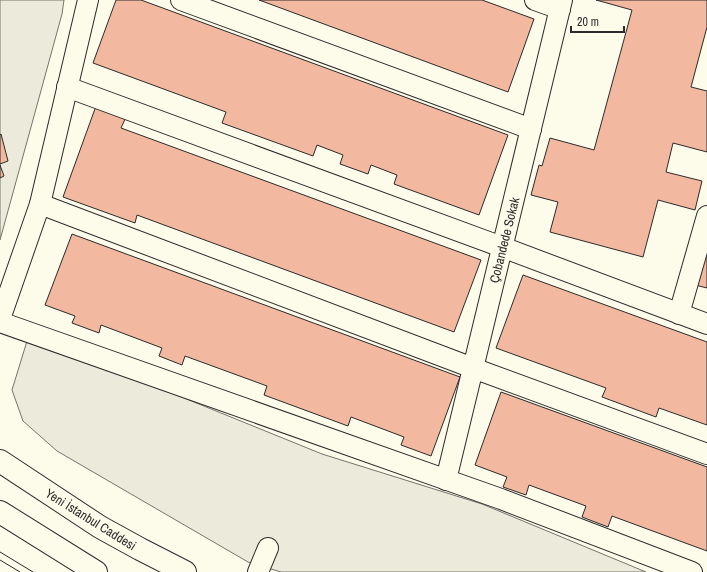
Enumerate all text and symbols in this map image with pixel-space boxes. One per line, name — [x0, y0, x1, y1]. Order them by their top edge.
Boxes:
scale bar — [571, 8, 624, 34]
text: 20 m — [577, 14, 599, 30]
street label: Çobandede Sokak — [486, 195, 524, 285]
street label: Yeni İstanbul Caddesi — [42, 485, 139, 554]

